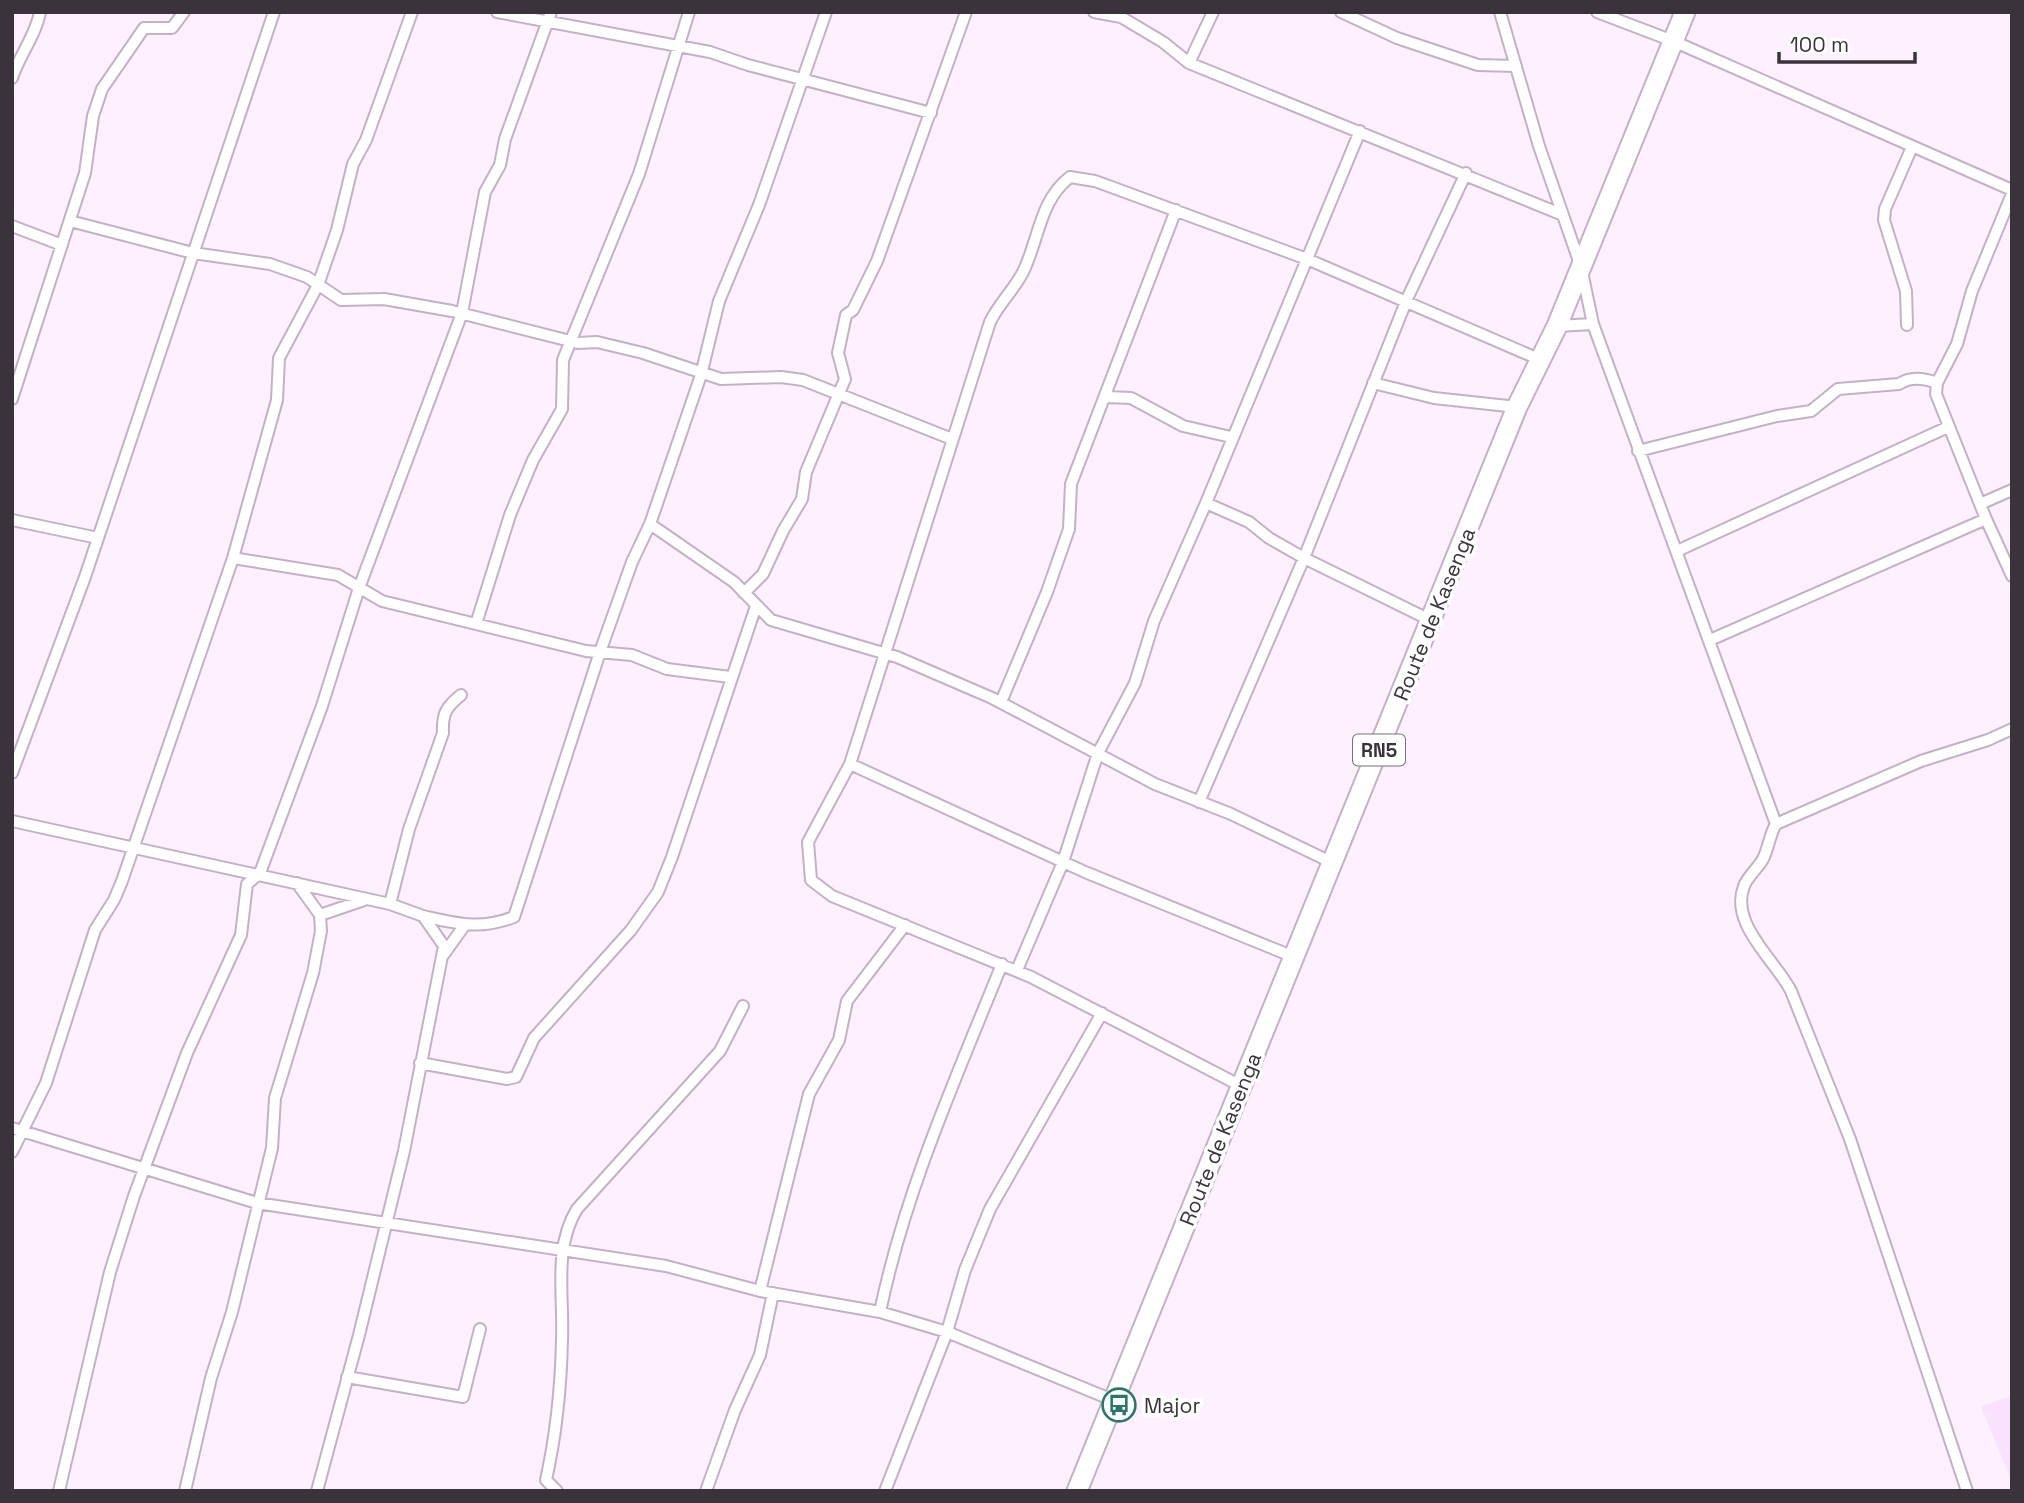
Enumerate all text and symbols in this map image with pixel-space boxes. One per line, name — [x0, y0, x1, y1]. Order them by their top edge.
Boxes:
scale bar — [1779, 21, 1916, 65]
text: 100 m — [1790, 31, 1849, 58]
street label: Route de Kasenga — [1387, 524, 1481, 704]
road number: RN5 — [1353, 734, 1405, 765]
street label: Route de Kasenga — [1173, 1049, 1267, 1229]
bus stop icon: Major — [1100, 1386, 1138, 1424]
place label: Major — [1144, 1392, 1200, 1419]

